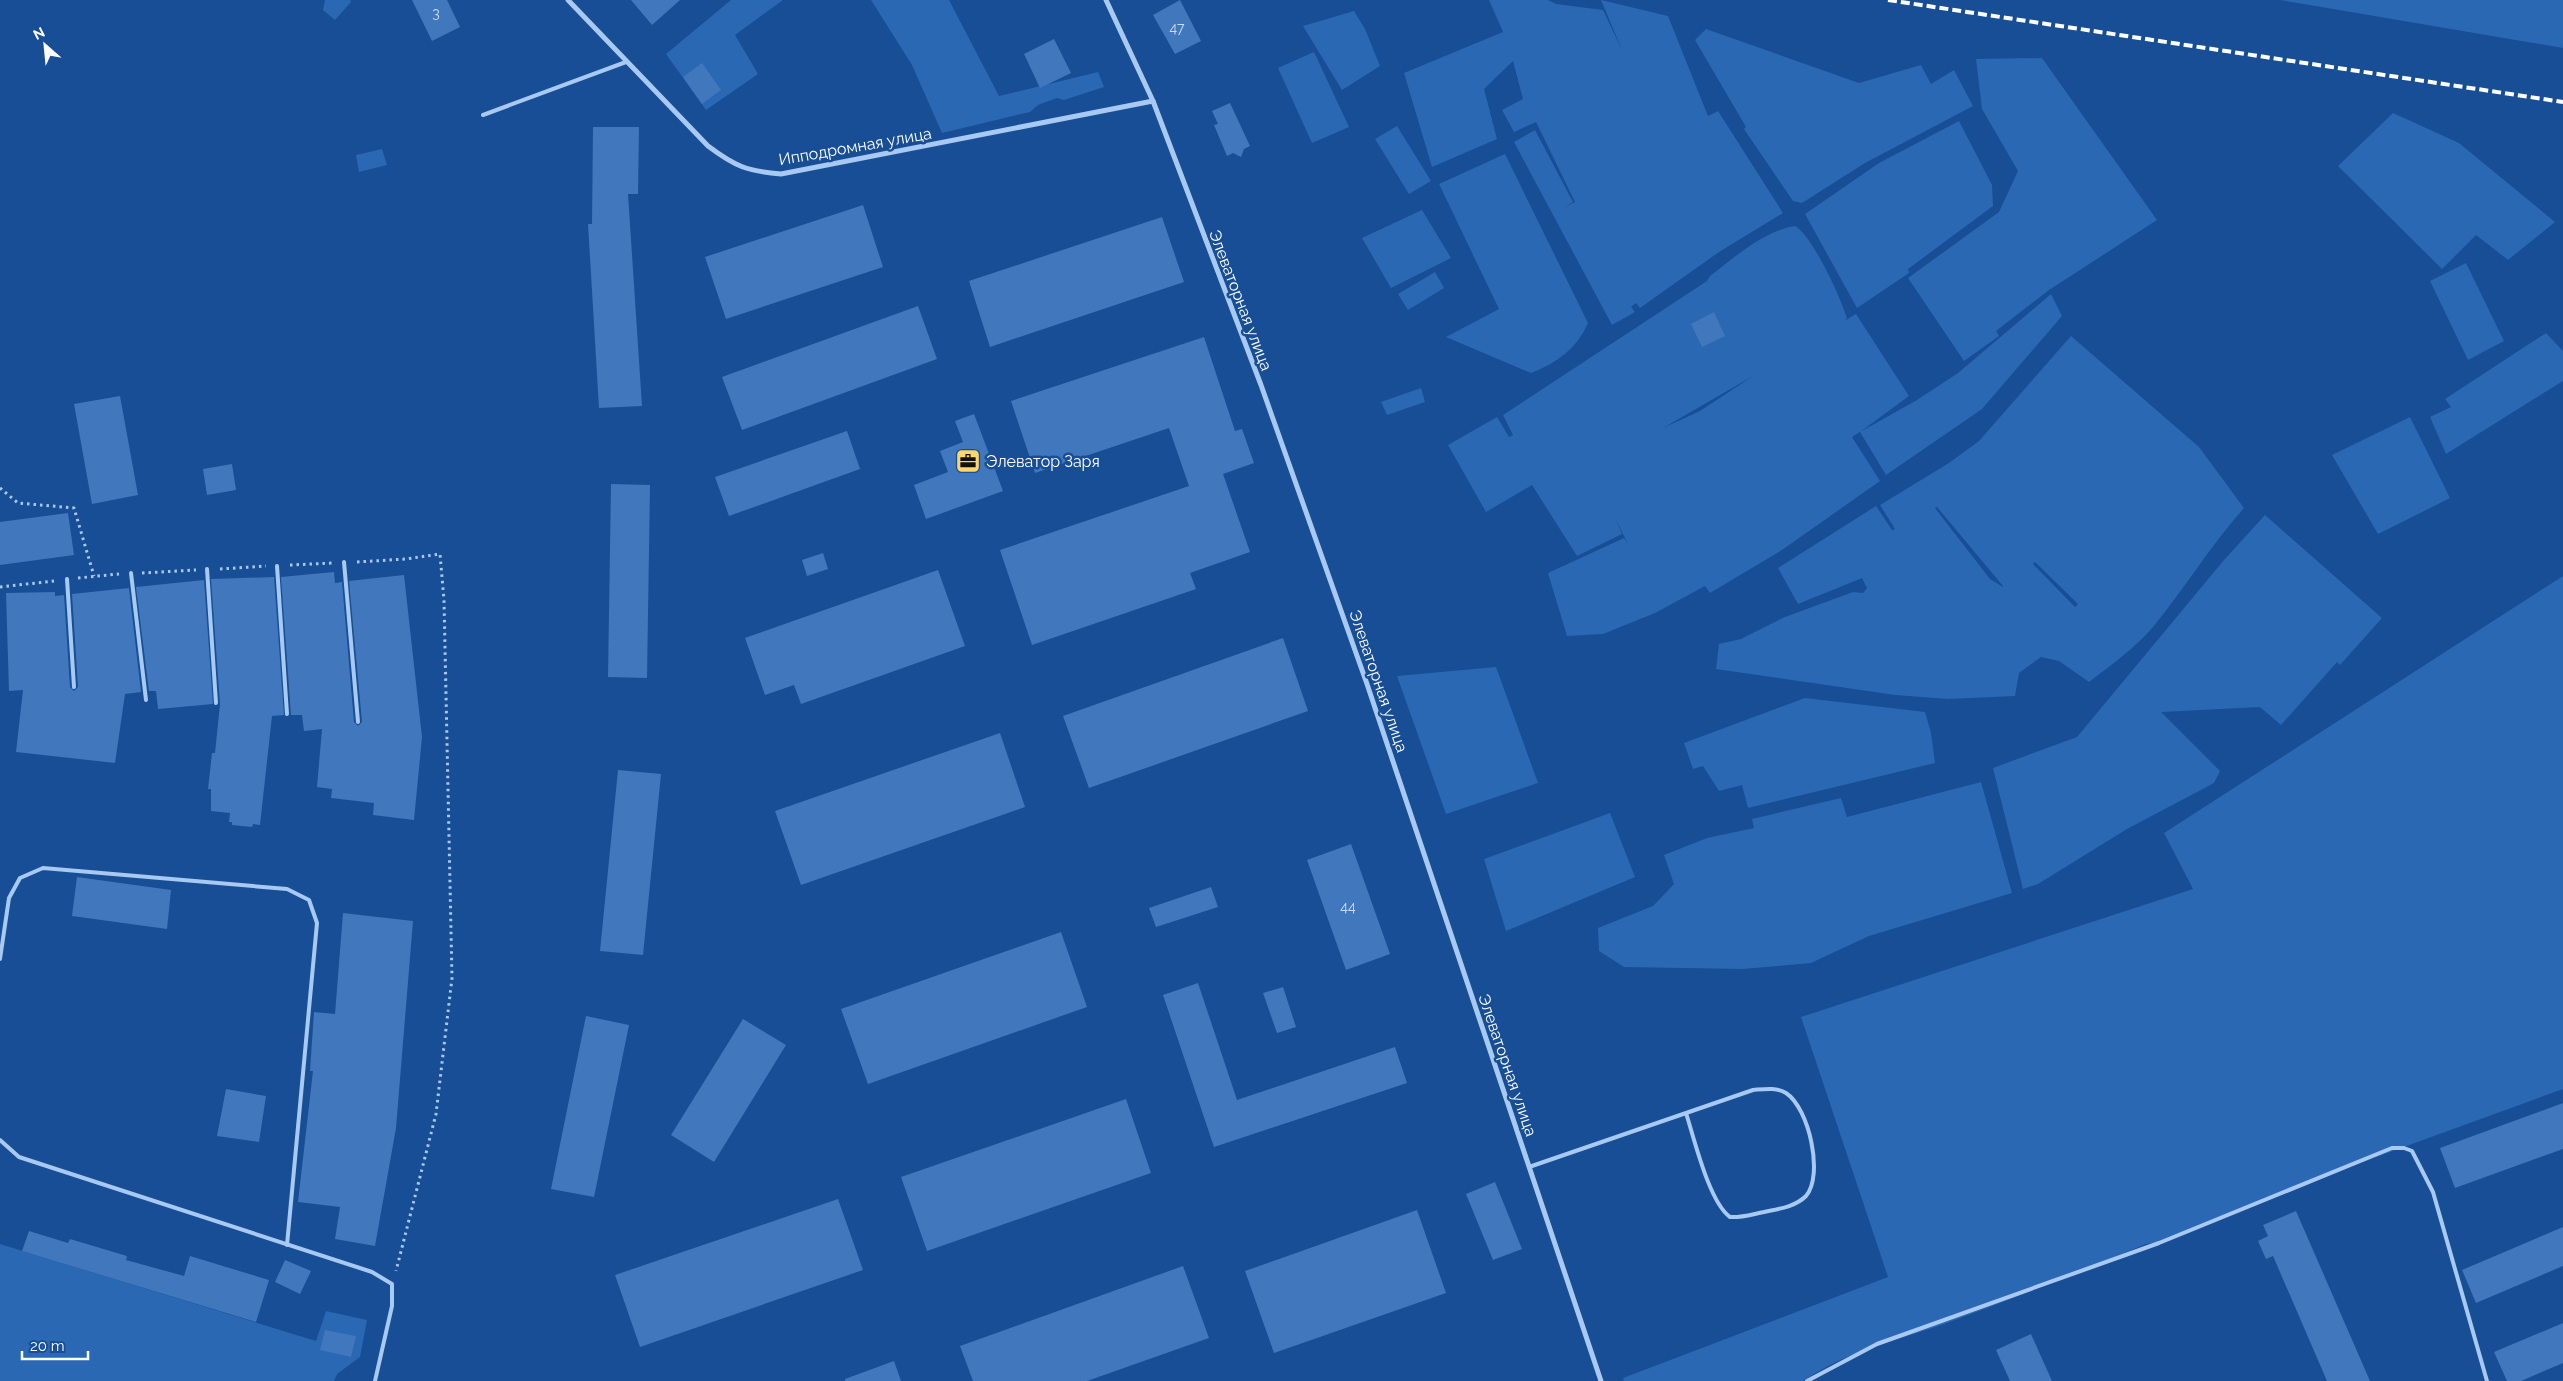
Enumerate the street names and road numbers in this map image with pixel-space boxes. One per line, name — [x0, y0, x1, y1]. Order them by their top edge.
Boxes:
street label: Ипподромная улица — [777, 124, 933, 169]
street label: Элеваторная улица — [1205, 227, 1276, 373]
street label: Элеваторная улица — [1345, 607, 1412, 755]
street label: Элеваторная улица — [1474, 991, 1541, 1139]

